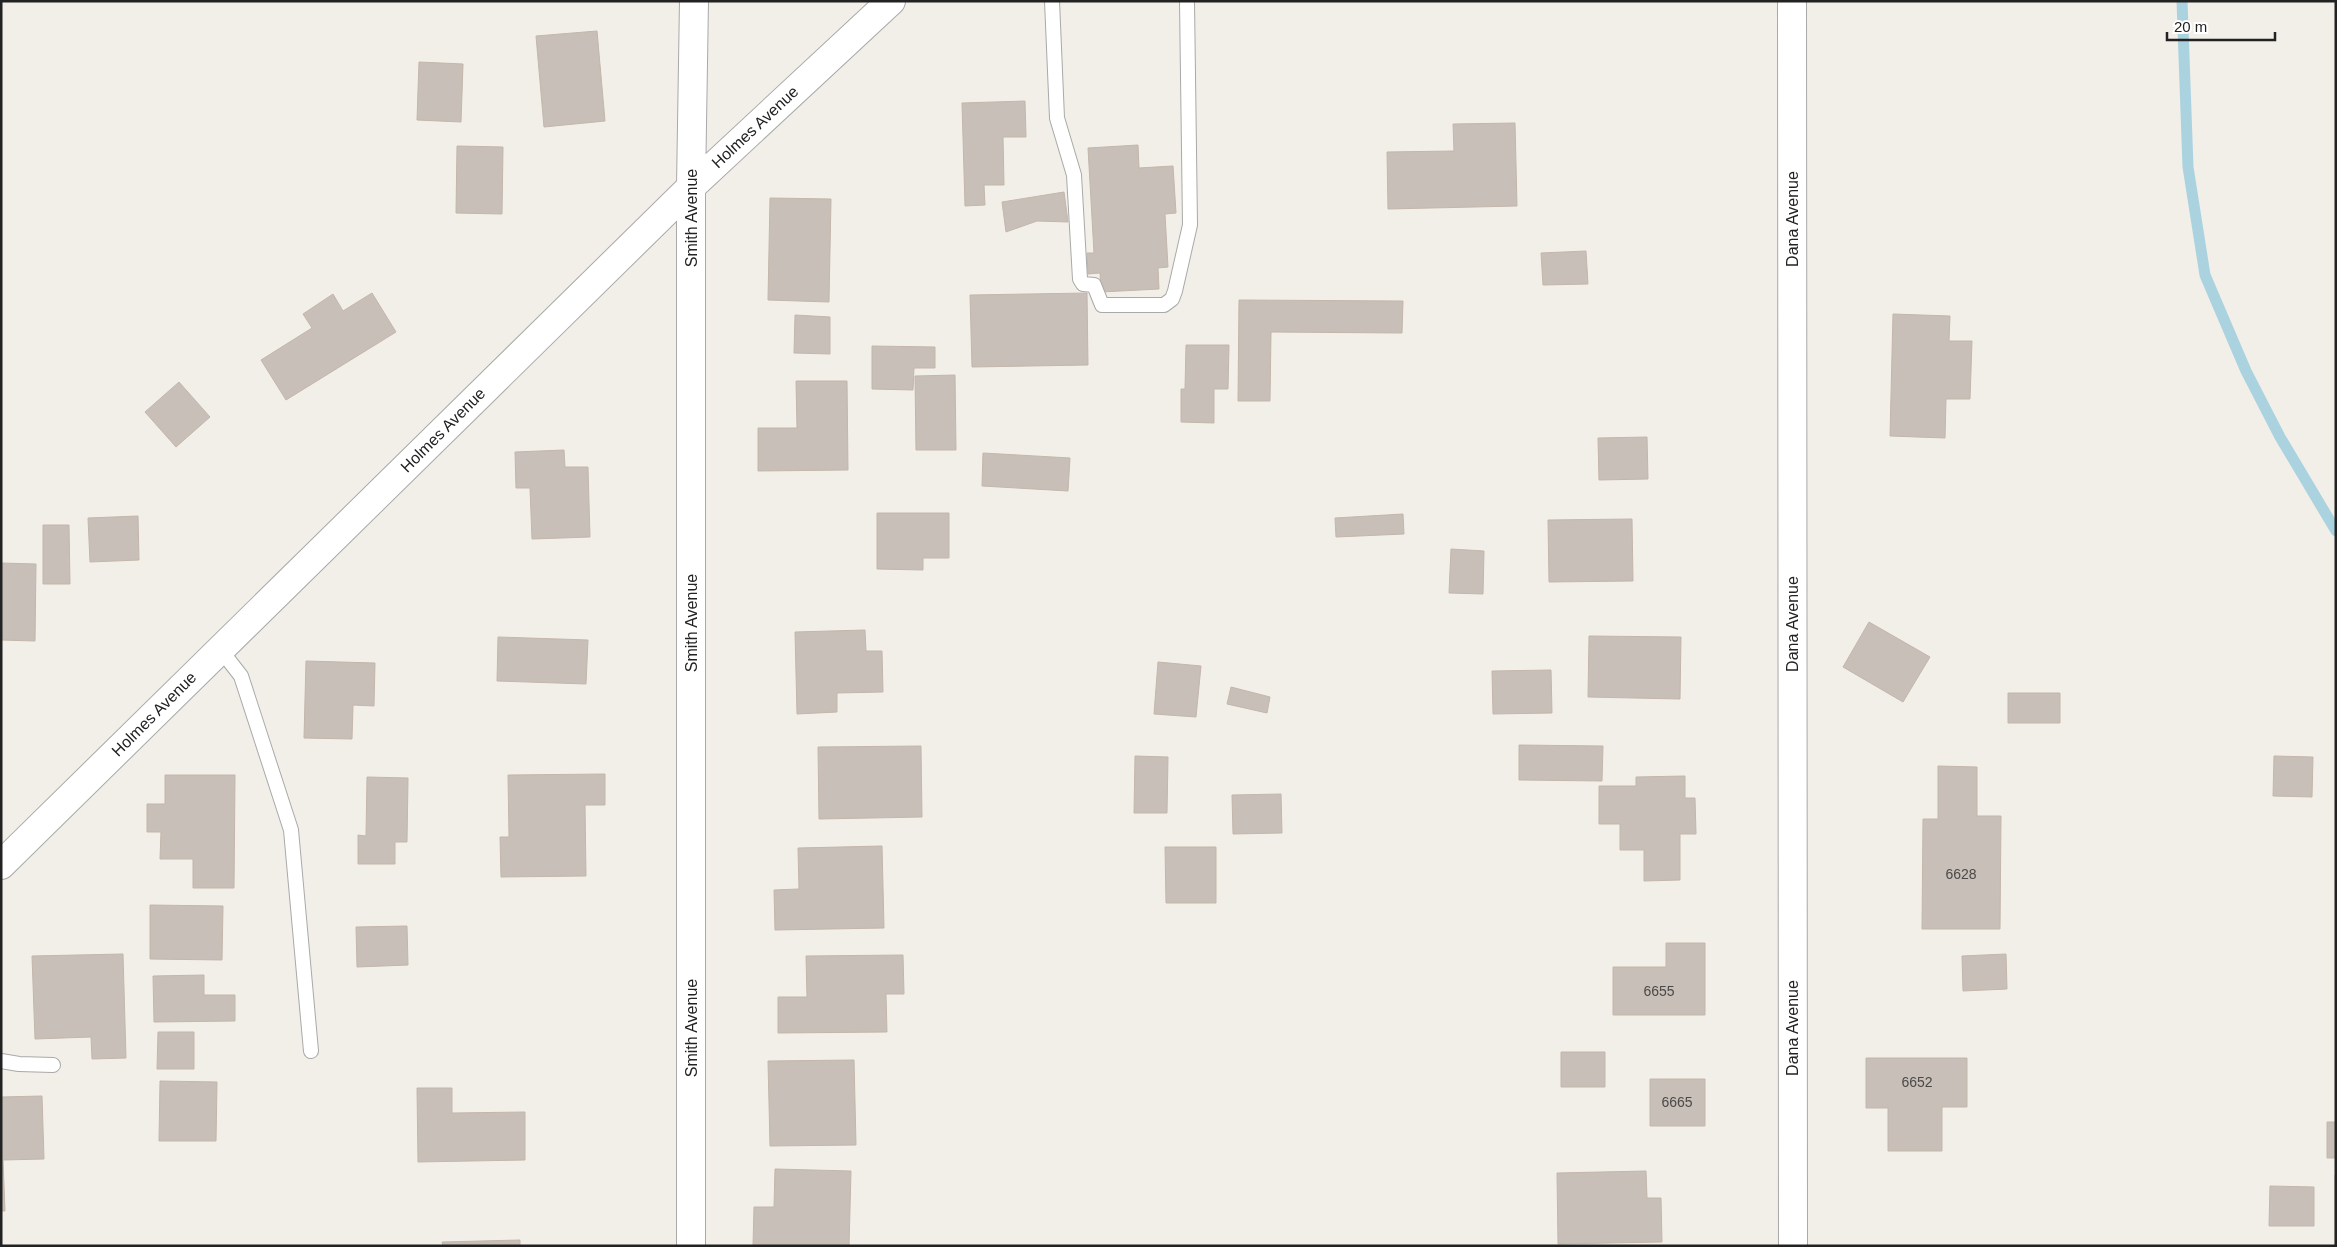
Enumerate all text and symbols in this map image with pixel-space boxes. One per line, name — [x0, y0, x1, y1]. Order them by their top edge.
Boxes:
scale bar — [2167, 10, 2274, 42]
text: 20 m — [2174, 18, 2207, 35]
street label: Holmes Avenue — [708, 83, 802, 171]
street label: Smith Avenue — [683, 169, 700, 267]
street label: Dana Avenue — [1784, 171, 1801, 267]
street label: Holmes Avenue — [397, 384, 489, 476]
street label: Smith Avenue — [683, 574, 700, 672]
street label: Dana Avenue — [1784, 576, 1801, 672]
street label: Holmes Avenue — [108, 668, 200, 760]
house number: 6628 — [1945, 866, 1977, 882]
street label: Smith Avenue — [683, 979, 700, 1077]
street label: Dana Avenue — [1784, 980, 1801, 1076]
house number: 6655 — [1643, 983, 1675, 999]
house number: 6652 — [1901, 1074, 1933, 1090]
house number: 6665 — [1661, 1094, 1693, 1110]

